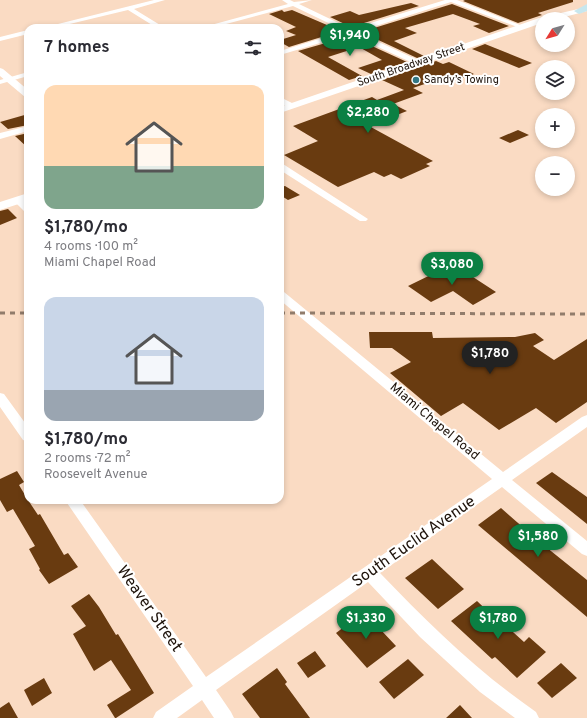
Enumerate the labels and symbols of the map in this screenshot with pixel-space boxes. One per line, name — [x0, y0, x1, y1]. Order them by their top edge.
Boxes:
north arrow — [535, 12, 575, 52]
pin: $1,940 — [317, 23, 383, 57]
street label: South Broadway Street — [355, 40, 467, 90]
place label: Sandy’s Towing — [424, 73, 499, 87]
marker: Sandy’s Towing — [411, 75, 421, 85]
pin: $2,280 — [335, 100, 401, 134]
pin: $3,080 — [419, 252, 485, 286]
pin: $1,780 — [457, 341, 523, 375]
street label: Miami Chapel Road — [386, 380, 482, 464]
street label: South Euclid Avenue — [348, 492, 480, 592]
pin: $1,580 — [505, 524, 571, 558]
street label: Weaver Street — [112, 562, 186, 656]
pin: $1,330 — [333, 606, 399, 640]
pin: $1,780 — [465, 606, 531, 640]

